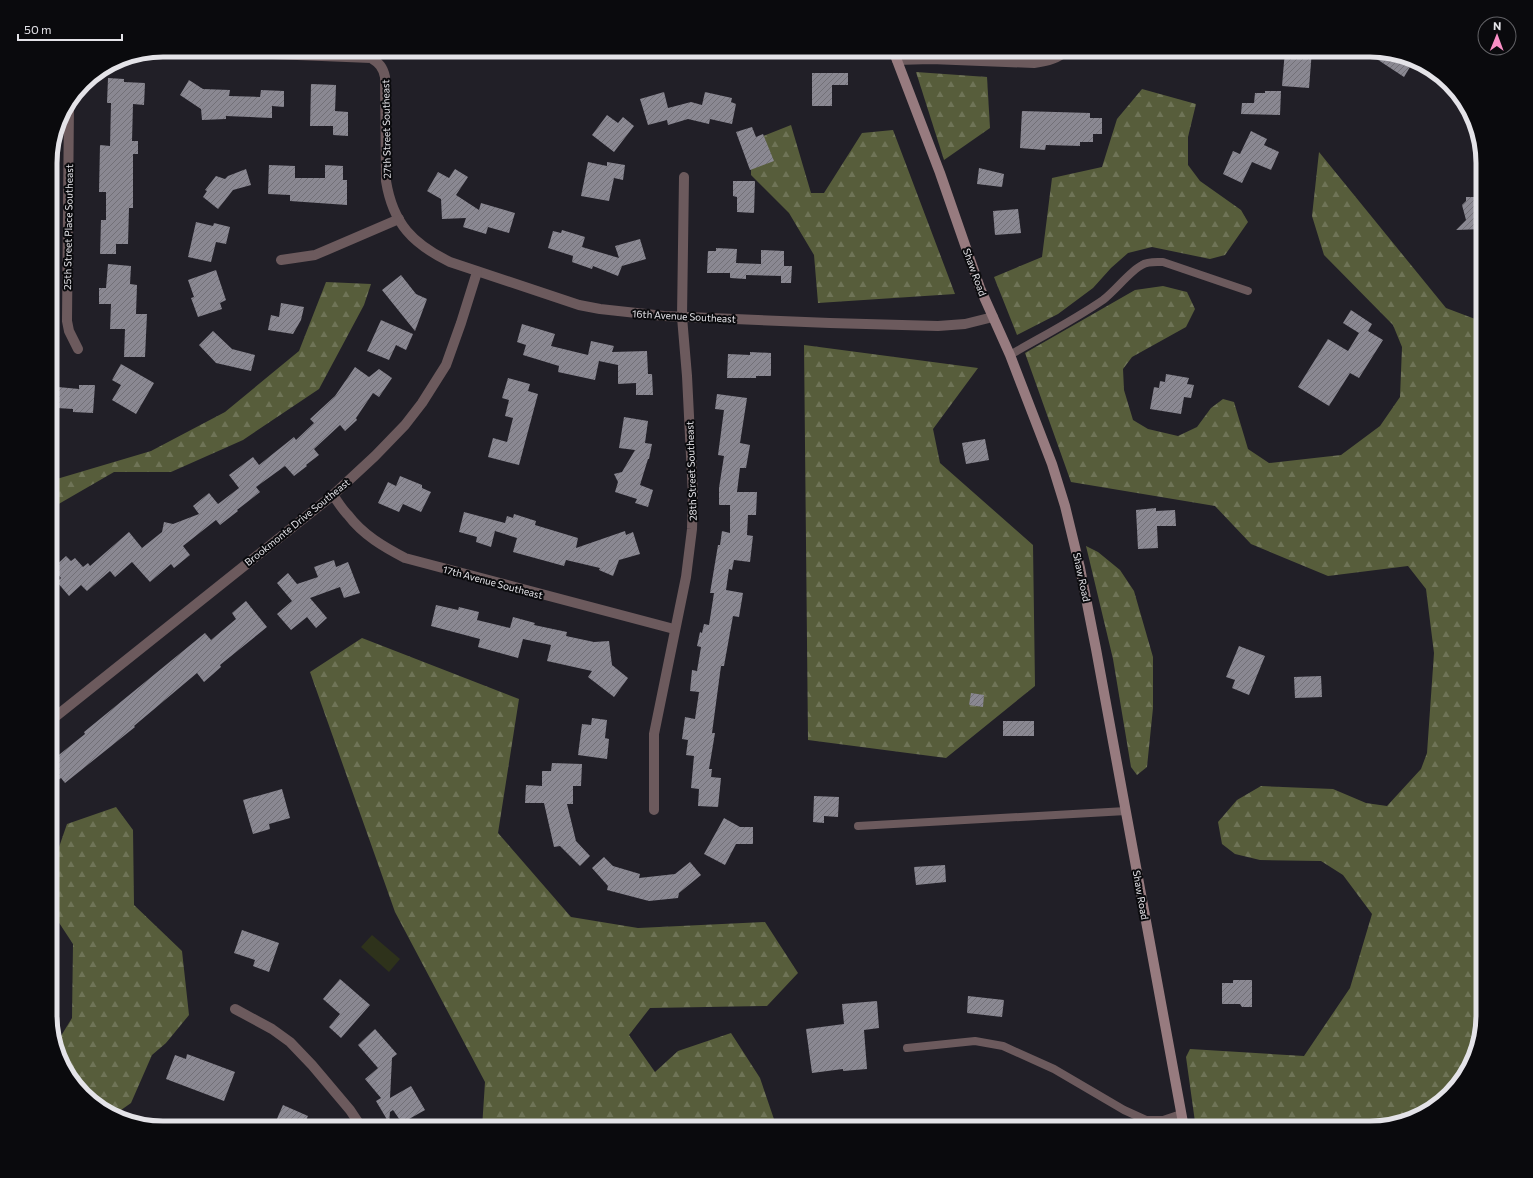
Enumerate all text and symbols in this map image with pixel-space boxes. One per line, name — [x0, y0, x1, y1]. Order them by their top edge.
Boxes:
scale bar — [18, 16, 122, 42]
north arrow — [1477, 16, 1517, 56]
text: N — [1493, 19, 1501, 32]
text: 50 m — [24, 22, 52, 36]
street label: 27th Street Southeast — [379, 79, 393, 179]
street label: 25th Street Place Southeast — [61, 164, 75, 290]
street label: Shaw Road — [961, 246, 989, 298]
street label: 16th Avenue Southeast — [632, 307, 736, 325]
street label: 28th Street Southeast — [683, 421, 699, 521]
street label: Brookmonte Drive Southeast — [242, 476, 352, 568]
street label: Shaw Road — [1071, 551, 1093, 603]
street label: 17th Avenue Southeast — [442, 563, 544, 601]
street label: Shaw Road — [1131, 869, 1151, 921]

